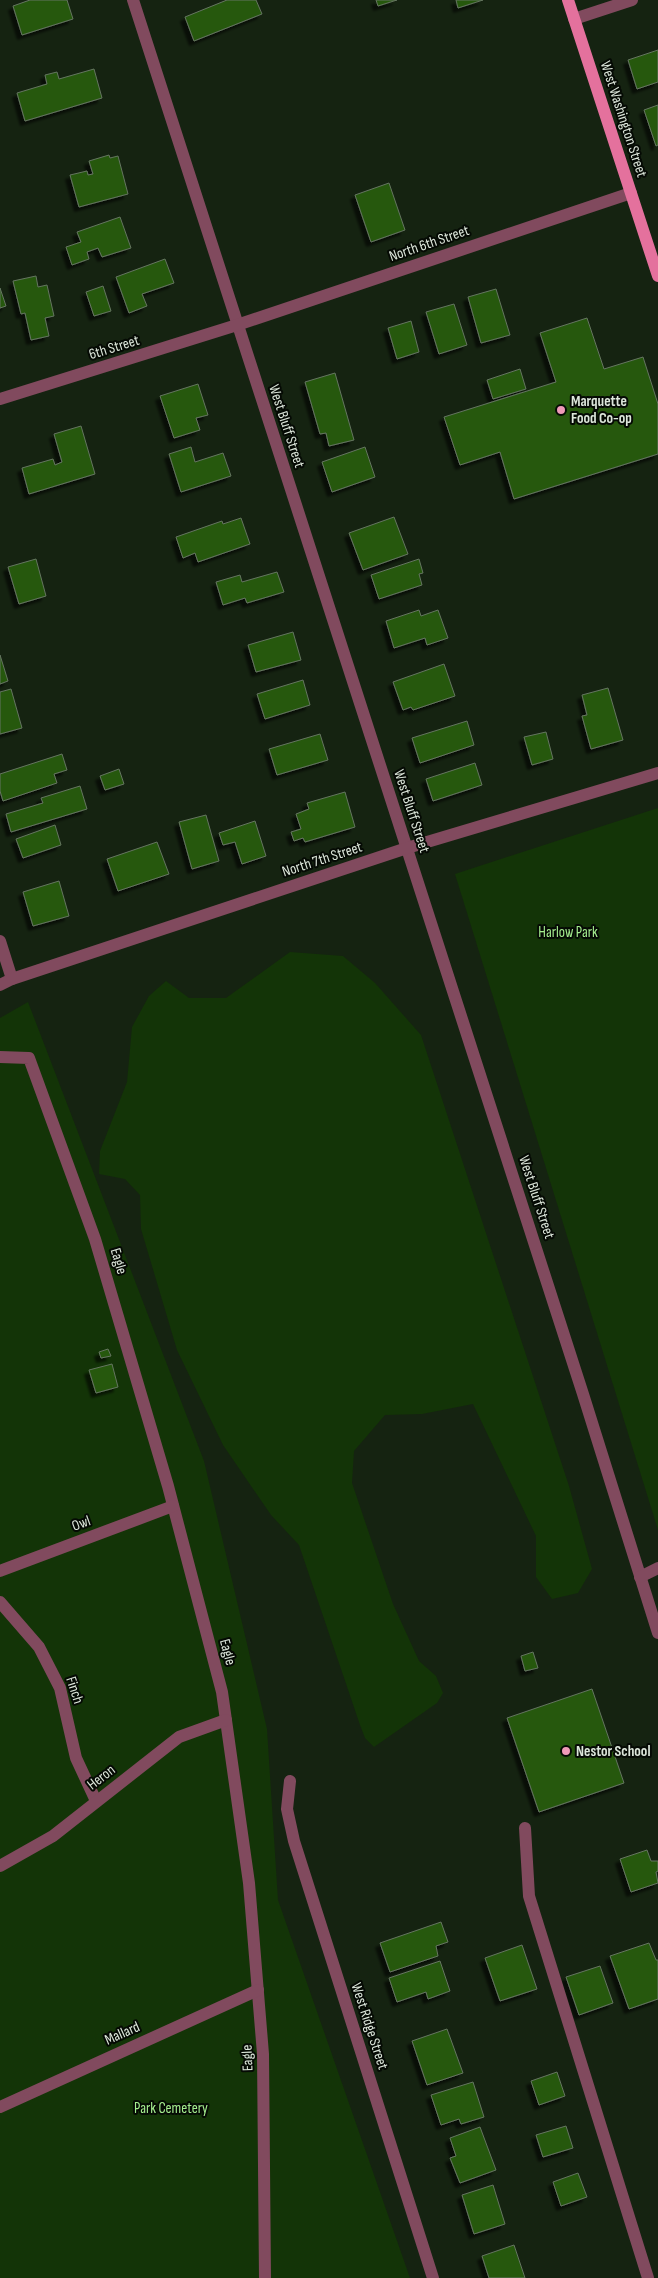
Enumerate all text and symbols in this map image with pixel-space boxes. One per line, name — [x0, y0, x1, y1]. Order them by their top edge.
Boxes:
street label: West Washington Street — [596, 59, 651, 180]
street label: North 6th Street — [387, 221, 472, 266]
street label: 6th Street — [87, 331, 142, 364]
street label: West Bluff Street — [264, 382, 309, 471]
place label: Marquette Food Co-op — [571, 392, 632, 428]
marker: Marquette Food Co-op — [555, 404, 567, 416]
street label: West Bluff Street — [389, 767, 434, 856]
street label: North 7th Street — [280, 837, 365, 881]
park label: Harlow Park — [538, 923, 598, 942]
street label: West Bluff Street — [514, 1153, 559, 1242]
street label: Eagle — [106, 1246, 131, 1277]
street label: Owl — [69, 1511, 93, 1536]
street label: Eagle — [215, 1637, 240, 1667]
street label: Finch — [61, 1674, 88, 1706]
place label: Nestor School — [576, 1742, 650, 1761]
marker: Nestor School — [560, 1745, 572, 1757]
street label: Heron — [83, 1761, 119, 1794]
street label: West Ridge Street — [347, 1980, 393, 2072]
street label: Mallard — [102, 2017, 143, 2050]
street label: Eagle — [238, 2044, 257, 2072]
park label: Park Cemetery — [134, 2099, 208, 2118]

